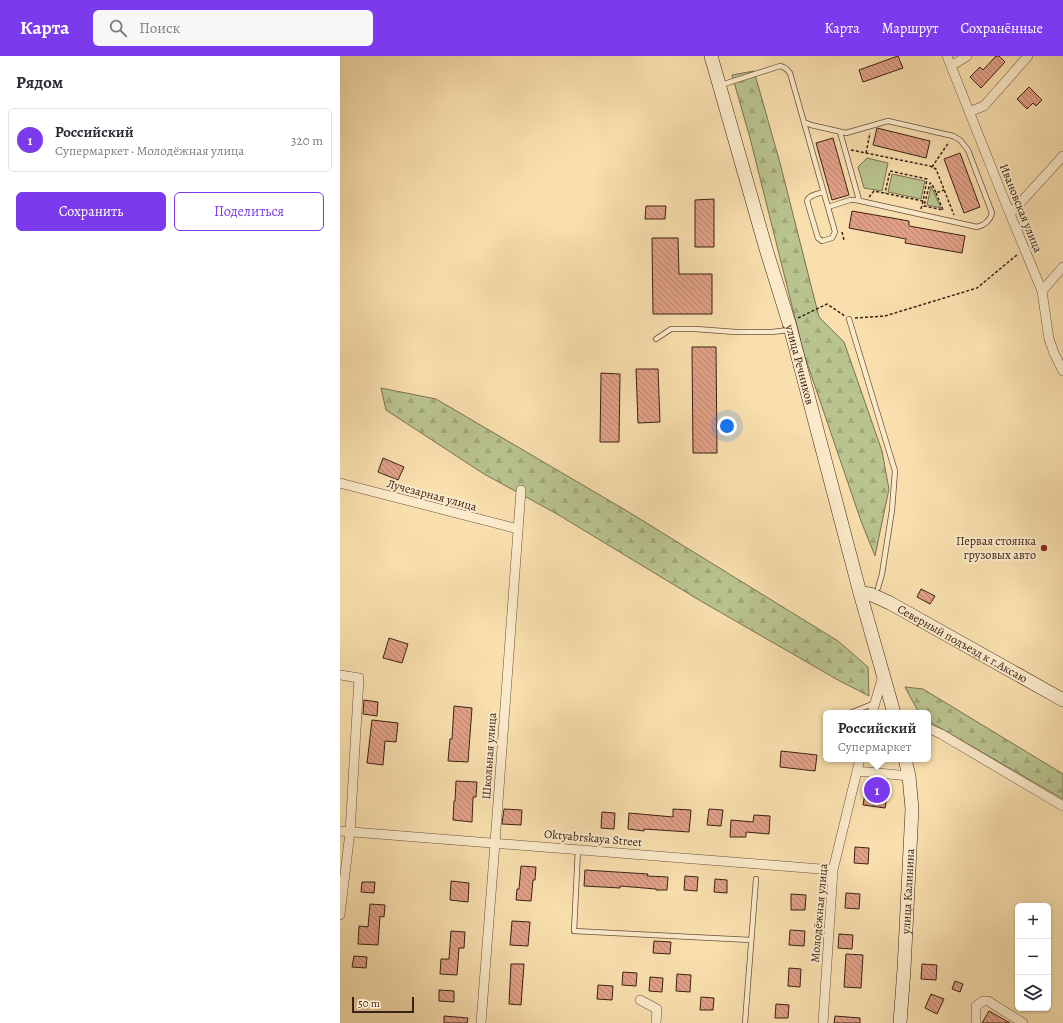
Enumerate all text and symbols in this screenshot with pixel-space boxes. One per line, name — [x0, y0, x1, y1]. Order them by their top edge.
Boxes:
search box — [93, 10, 373, 46]
text: Карта — [20, 15, 69, 41]
icon: search — [107, 17, 129, 39]
text: Поиск — [139, 18, 180, 38]
text: Карта — [825, 19, 860, 38]
text: Маршрут — [882, 19, 938, 38]
text: Сохранённые — [960, 19, 1043, 38]
text: Рядом — [16, 71, 63, 94]
text: Российский — [55, 122, 134, 142]
text: 1 — [28, 132, 32, 149]
text: 320 m — [291, 132, 323, 149]
text: Супермаркет · Молодёжная улица — [55, 142, 244, 159]
street label: Ивановская улица — [996, 161, 1046, 255]
button: Сохранить — [16, 192, 166, 231]
button: Поделиться — [174, 192, 324, 231]
street label: улица Речников — [781, 322, 818, 406]
your location — [717, 416, 737, 436]
street label: Лучезарная улица — [385, 475, 479, 515]
place label: Первая стоянка грузовых авто — [956, 533, 1036, 563]
marker: Первая стоянка грузовых авто — [1039, 543, 1049, 553]
street label: Северный подъезд к г.Аксаю — [894, 601, 1031, 687]
popup — [823, 710, 931, 762]
street label: Школьная улица — [478, 711, 500, 800]
text: Российский — [838, 718, 916, 738]
text: Супермаркет — [838, 738, 911, 755]
pin: 1 — [864, 775, 890, 805]
street label: Oktyabrskaya Street — [543, 826, 643, 850]
street label: улица Калинина — [898, 848, 918, 935]
street label: Молодёжная улица — [807, 862, 831, 963]
map controls — [1015, 903, 1051, 1011]
button: + — [1015, 903, 1051, 939]
button: − — [1015, 939, 1051, 975]
button: layers — [1015, 975, 1051, 1011]
scale bar — [352, 995, 414, 1014]
text: 50 m — [358, 996, 380, 1011]

